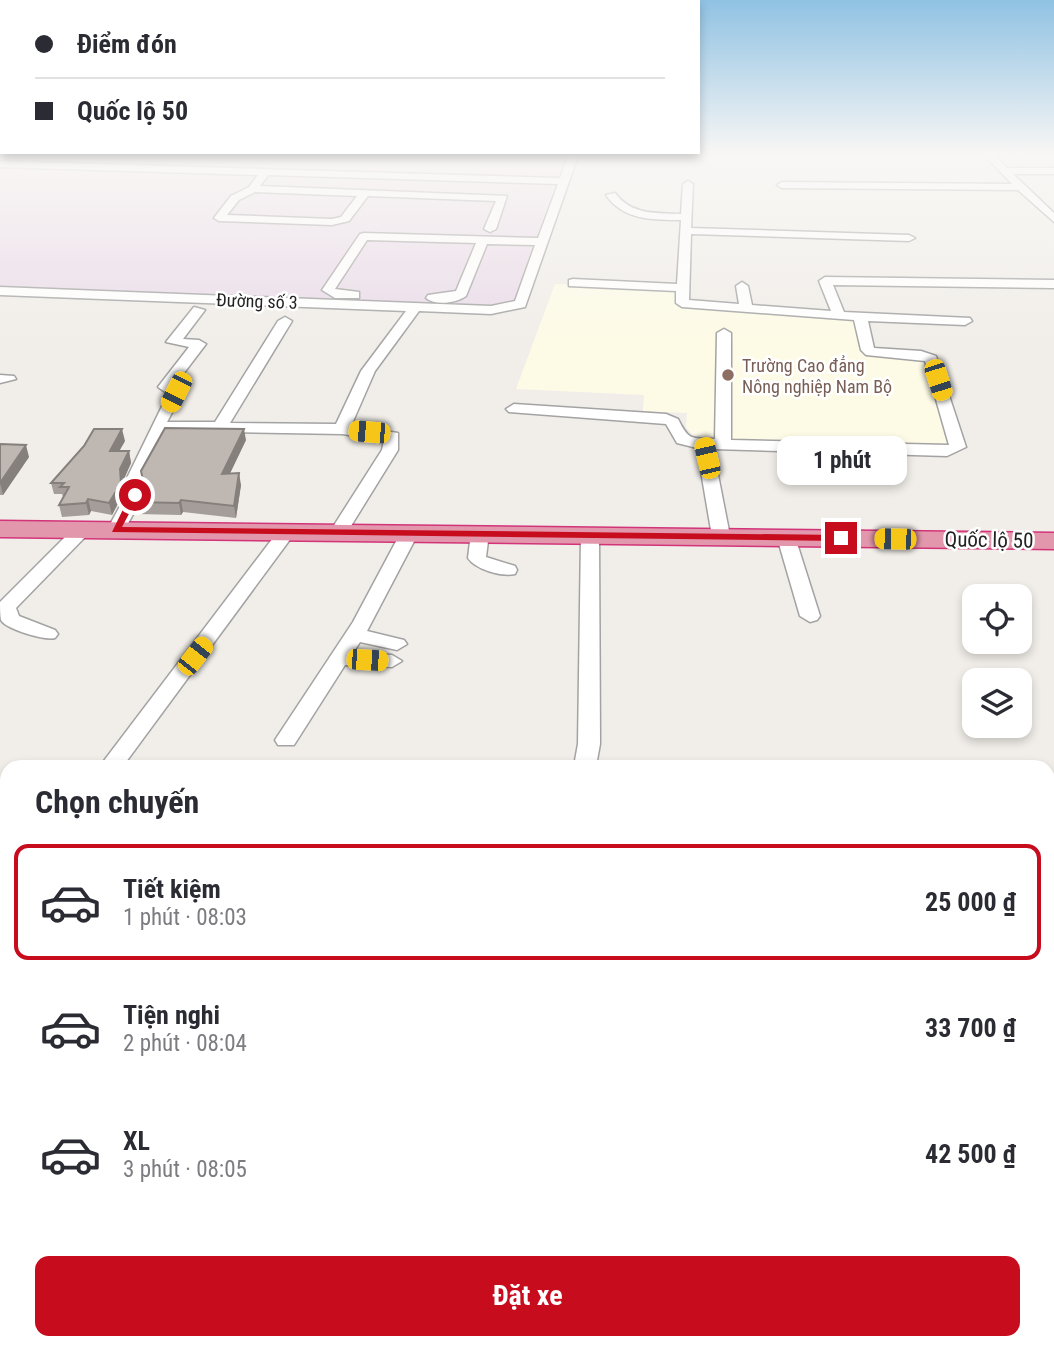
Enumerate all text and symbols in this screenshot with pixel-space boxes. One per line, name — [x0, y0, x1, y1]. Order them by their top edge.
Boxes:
text: Điểm đón — [77, 29, 177, 59]
text: Quốc lộ 50 — [77, 96, 188, 126]
street label: Đường số 3 — [216, 289, 298, 313]
place label: Trường Cao đẳng Nông nghiệp Nam Bộ — [742, 355, 892, 397]
car — [922, 357, 955, 403]
marker: Trường Cao đẳng Nông nghiệp Nam Bộ — [720, 367, 736, 383]
car — [158, 369, 195, 415]
car — [348, 420, 391, 444]
car — [693, 435, 722, 481]
callout: 1 phút — [776, 436, 906, 486]
text: 1 phút — [813, 447, 871, 474]
route start — [119, 479, 151, 511]
route end — [825, 522, 857, 554]
street label: Quốc lộ 50 — [944, 527, 1034, 553]
car — [874, 528, 917, 550]
map controls — [962, 584, 1032, 738]
button: locate — [962, 584, 1032, 654]
car — [174, 633, 217, 679]
car — [346, 648, 389, 672]
button: layers — [962, 668, 1032, 738]
text: Chọn chuyến — [35, 783, 199, 821]
icon: car — [39, 871, 102, 934]
text: Tiết kiệm — [123, 874, 221, 904]
text: 25 000 ₫ — [925, 887, 1016, 917]
text: 1 phút · 08:03 — [123, 904, 247, 931]
icon: car — [39, 997, 102, 1060]
text: Tiện nghi — [123, 1000, 220, 1030]
text: 33 700 ₫ — [925, 1013, 1016, 1043]
text: 2 phút · 08:04 — [123, 1030, 247, 1057]
icon: car — [39, 1123, 102, 1186]
text: XL — [123, 1126, 150, 1156]
text: 42 500 ₫ — [925, 1139, 1016, 1169]
text: 3 phút · 08:05 — [123, 1156, 247, 1183]
button: Đặt xe — [35, 1256, 1020, 1336]

